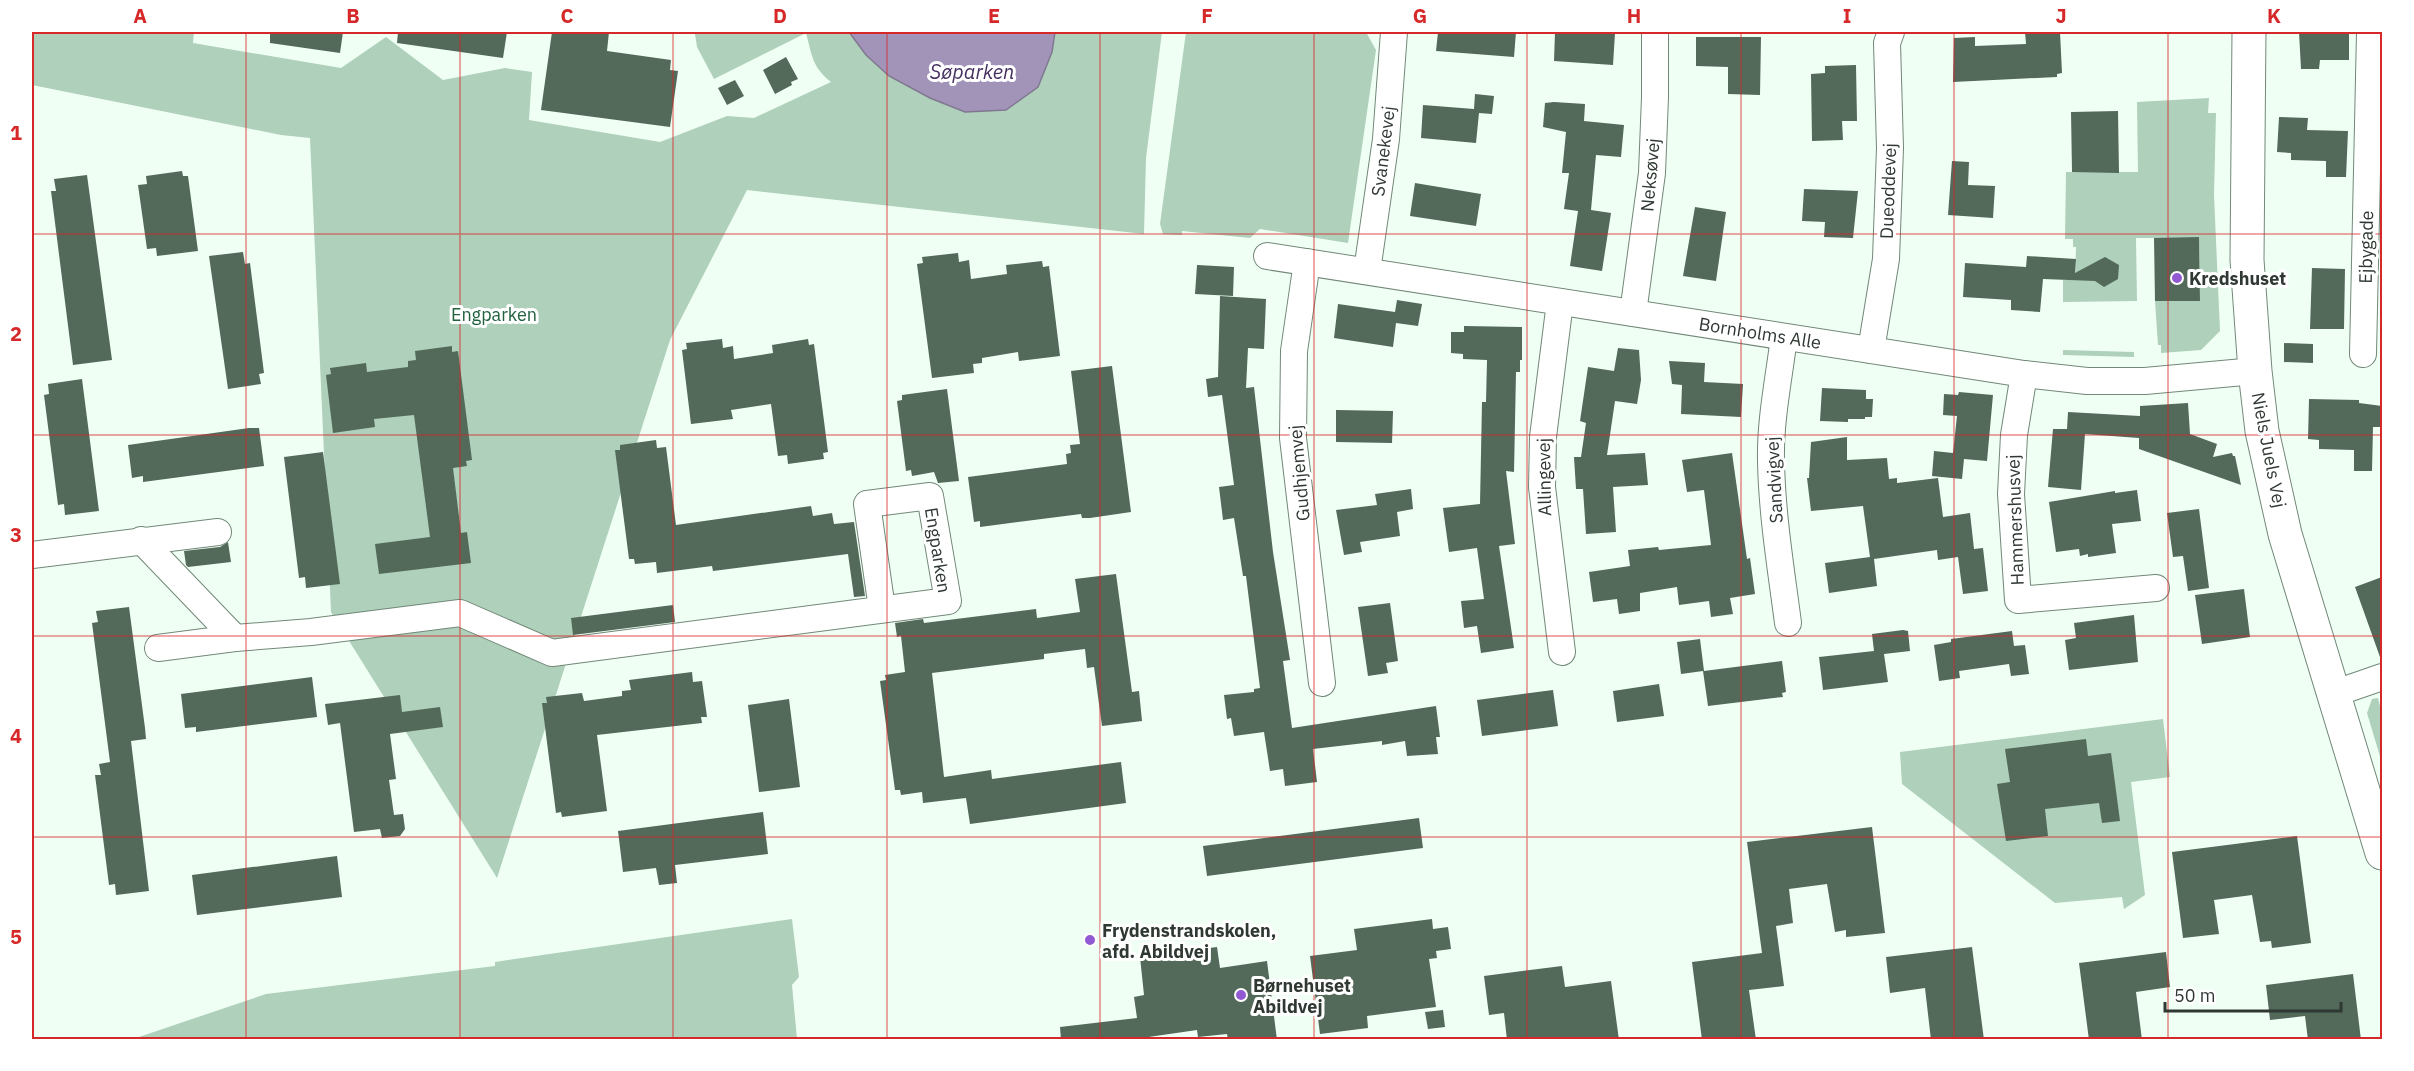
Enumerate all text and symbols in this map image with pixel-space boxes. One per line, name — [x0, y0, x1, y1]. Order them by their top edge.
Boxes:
text: A — [133, 2, 147, 29]
text: B — [346, 2, 360, 29]
text: C — [560, 2, 574, 29]
text: D — [773, 2, 787, 29]
text: E — [988, 2, 1000, 29]
text: F — [1201, 2, 1213, 29]
text: G — [1413, 2, 1427, 29]
text: H — [1627, 2, 1641, 29]
text: I — [1843, 2, 1851, 29]
text: J — [2055, 2, 2067, 29]
text: K — [2267, 2, 2281, 29]
water label: Søparken — [930, 58, 1014, 85]
street label: Svanekevej — [1366, 104, 1400, 198]
text: 1 — [10, 119, 22, 146]
street label: Neksøvej — [1635, 137, 1665, 213]
street label: Dueoddevej — [1875, 143, 1901, 239]
street label: Ejbygade — [2354, 210, 2378, 284]
place label: Kredshuset — [2189, 267, 2286, 290]
marker: Kredshuset — [2170, 271, 2184, 285]
park label: Engparken — [451, 303, 537, 326]
street label: Bornholms Alle — [1697, 312, 1823, 354]
text: 2 — [10, 320, 22, 347]
street label: Niels Juels Vej — [2247, 390, 2291, 510]
street label: Gudhjemvej — [1283, 424, 1315, 522]
street label: Sandvigvej — [1760, 436, 1788, 524]
street label: Allingevej — [1532, 438, 1556, 516]
street label: Hammershusvej — [2001, 454, 2029, 586]
street label: Engparken — [920, 506, 956, 594]
text: 3 — [10, 521, 22, 548]
text: 4 — [10, 722, 22, 749]
place label: Frydenstrandskolen, afd. Abildvej — [1102, 919, 1276, 963]
text: 5 — [10, 923, 22, 950]
marker: Frydenstrandskolen, afd. Abildvej — [1083, 933, 1097, 947]
place label: Børnehuset Abildvej — [1253, 974, 1351, 1018]
scale bar — [2165, 975, 2340, 1013]
text: 50 m — [2174, 984, 2216, 1007]
marker: Børnehuset Abildvej — [1234, 988, 1248, 1002]

